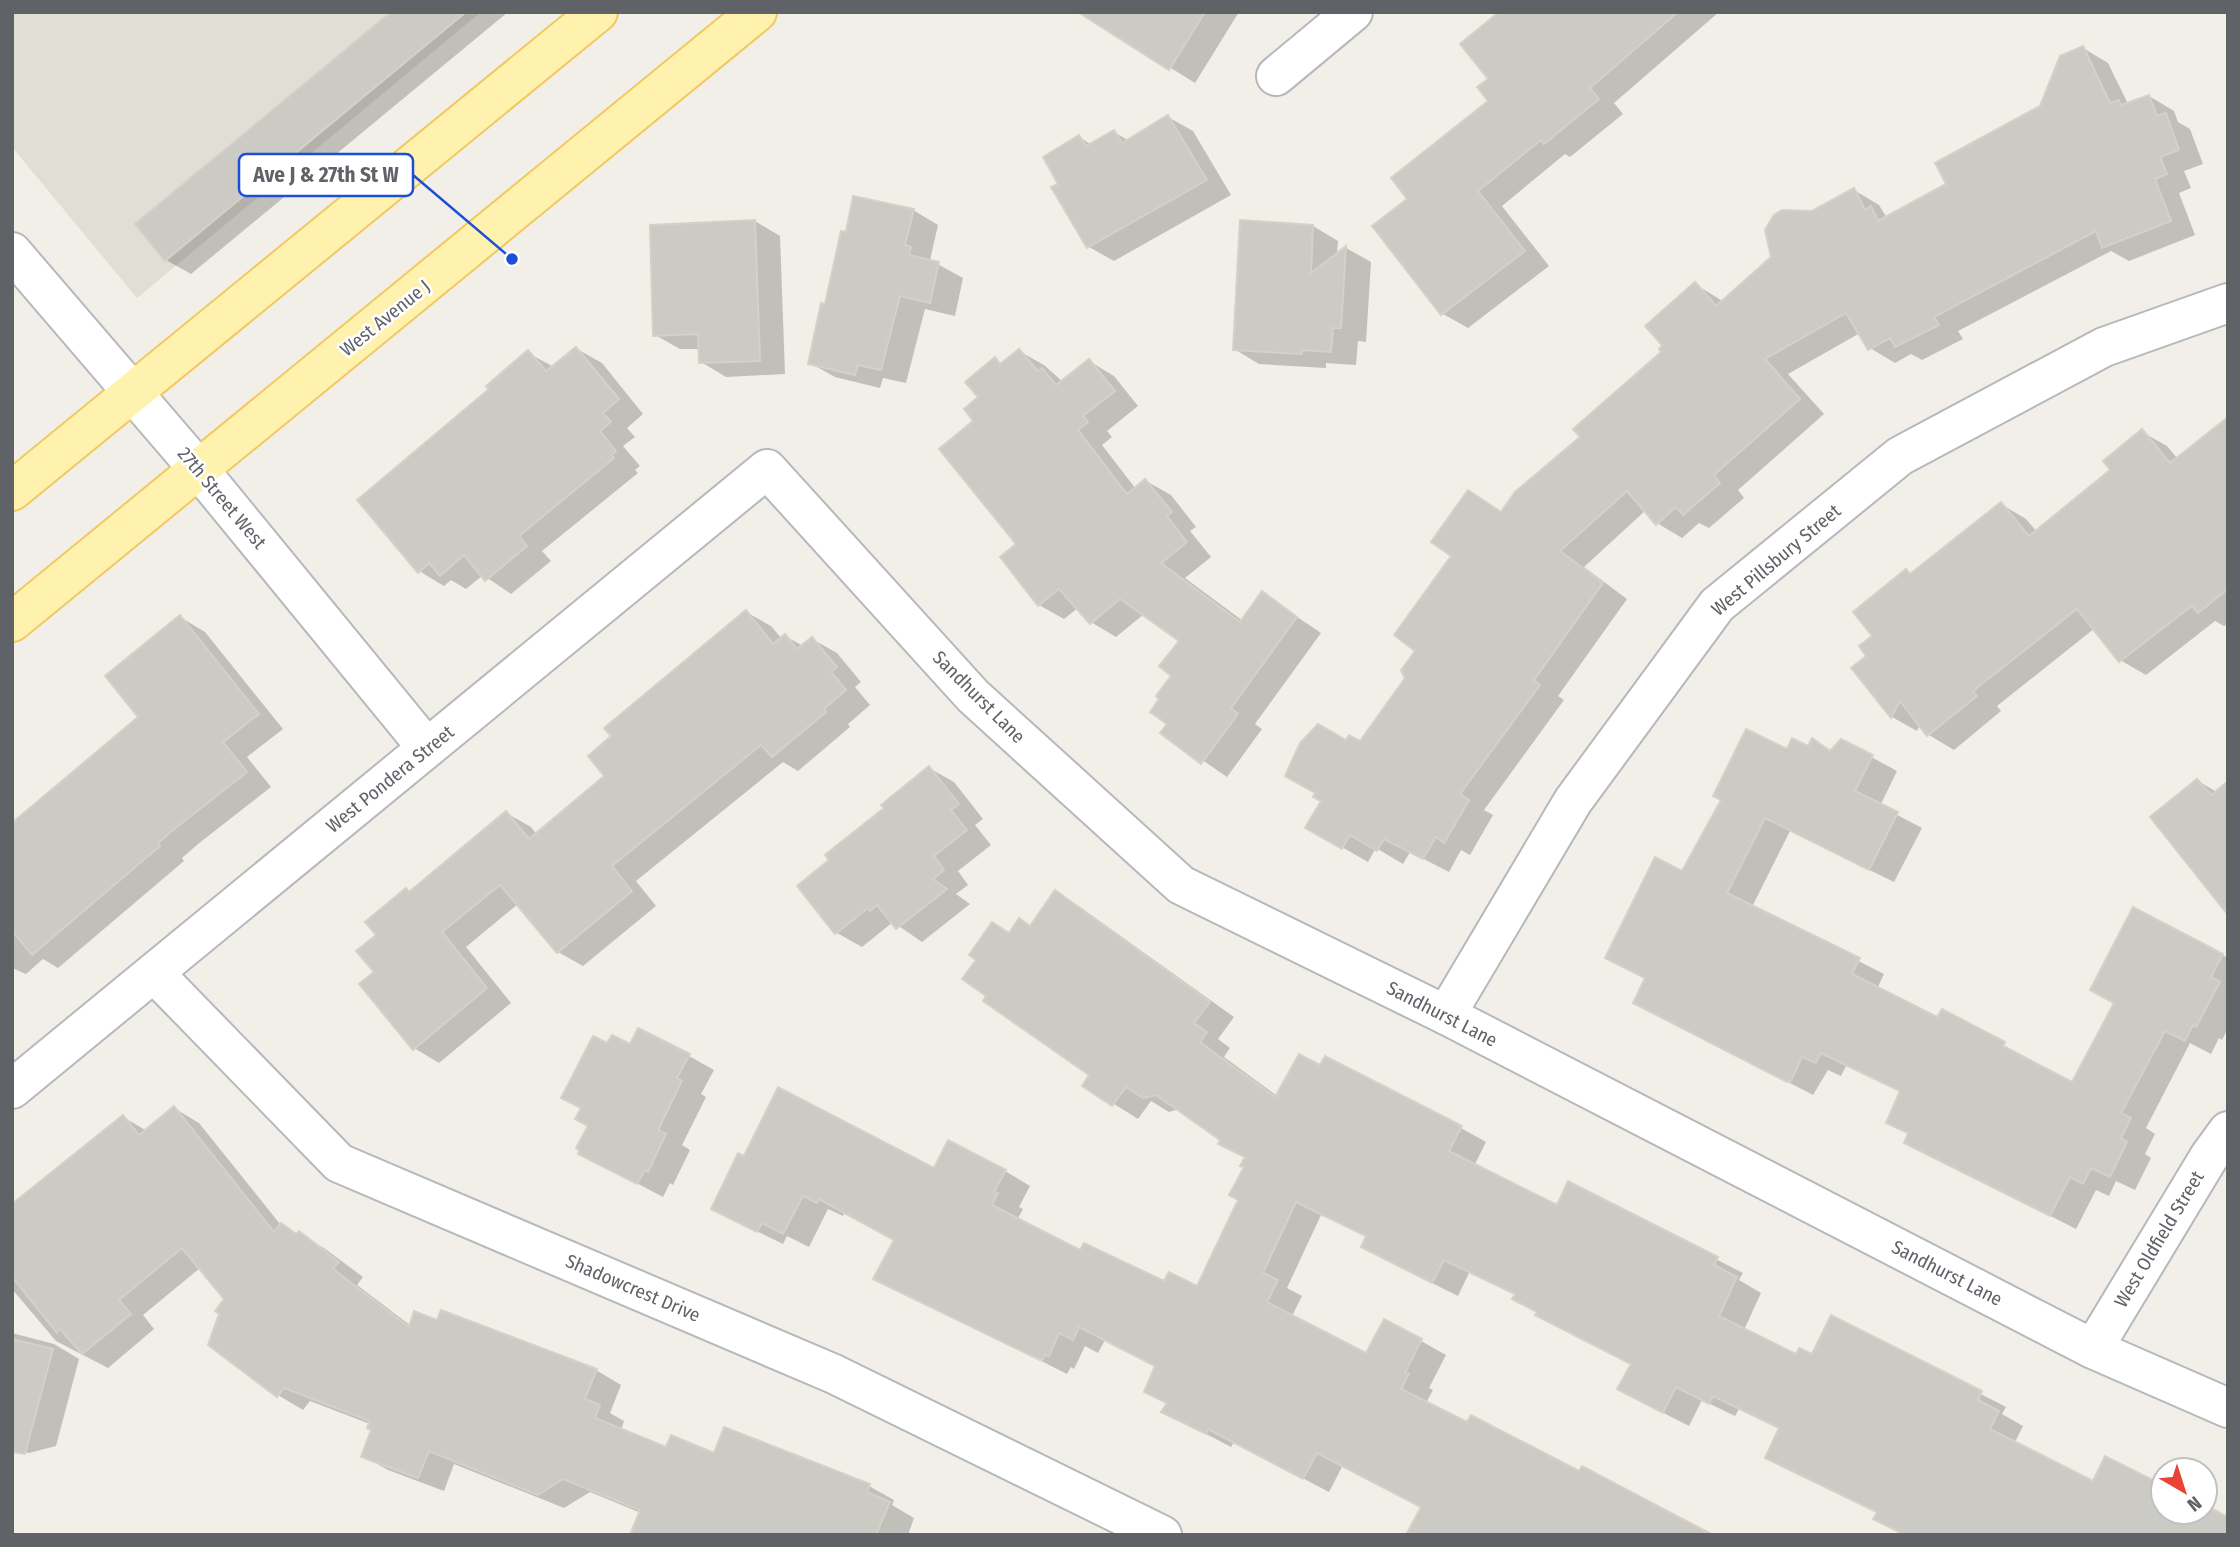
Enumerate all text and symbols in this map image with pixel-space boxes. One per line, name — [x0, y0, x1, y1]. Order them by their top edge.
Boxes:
callout: Ave J & 27th St W — [239, 154, 413, 196]
text: Ave J & 27th St W — [252, 162, 400, 188]
street label: West Avenue J — [335, 275, 435, 361]
street label: 27th Street West — [173, 443, 272, 554]
street label: West Pillsbury Street — [1707, 499, 1846, 621]
street label: Sandhurst Lane — [928, 646, 1030, 748]
street label: West Pondera Street — [321, 720, 459, 838]
street label: Sandhurst Lane — [1383, 976, 1501, 1052]
street label: West Oldfield Street — [2109, 1166, 2209, 1311]
street label: Sandhurst Lane — [1888, 1235, 2006, 1311]
street label: Shadowcrest Drive — [562, 1249, 704, 1327]
north arrow — [2149, 1456, 2219, 1526]
text: N — [2183, 1491, 2206, 1516]

